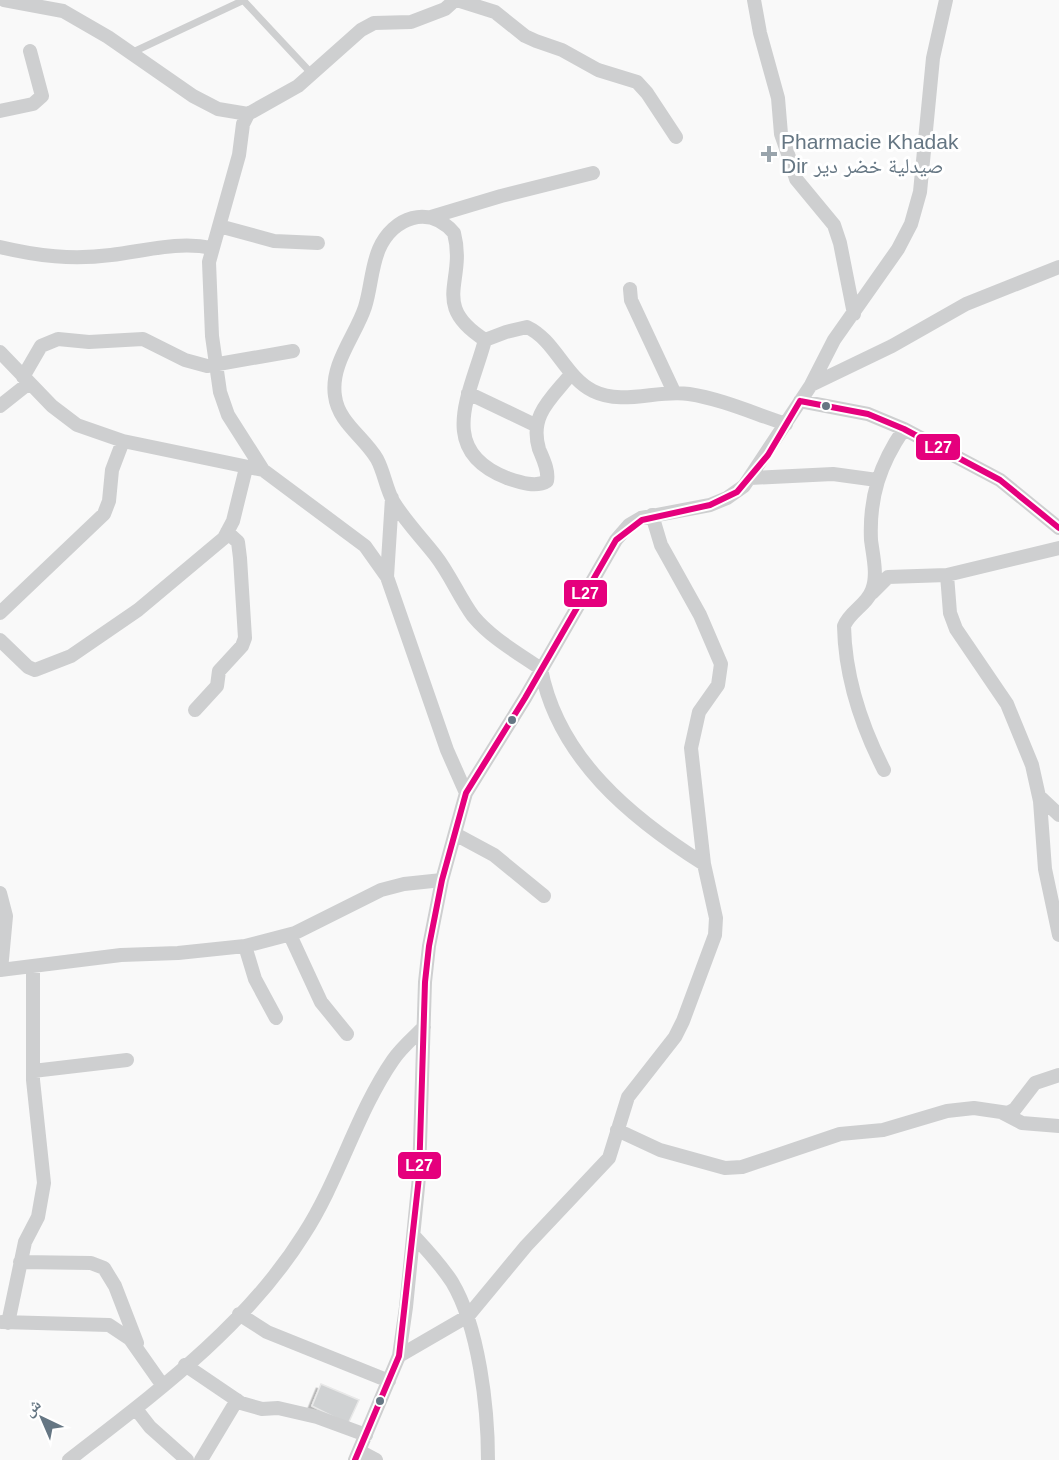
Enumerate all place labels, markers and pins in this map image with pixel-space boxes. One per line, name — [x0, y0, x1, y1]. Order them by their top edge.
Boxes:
place label: Pharmacie Khadak Dir صيدلية خضر دير — [781, 130, 959, 177]
marker: Pharmacie Khadak Dir صيدلية خضر دير — [762, 147, 776, 161]
unlabelled marker — [820, 400, 832, 412]
unlabelled marker — [506, 714, 518, 726]
unlabelled marker — [374, 1395, 386, 1407]

